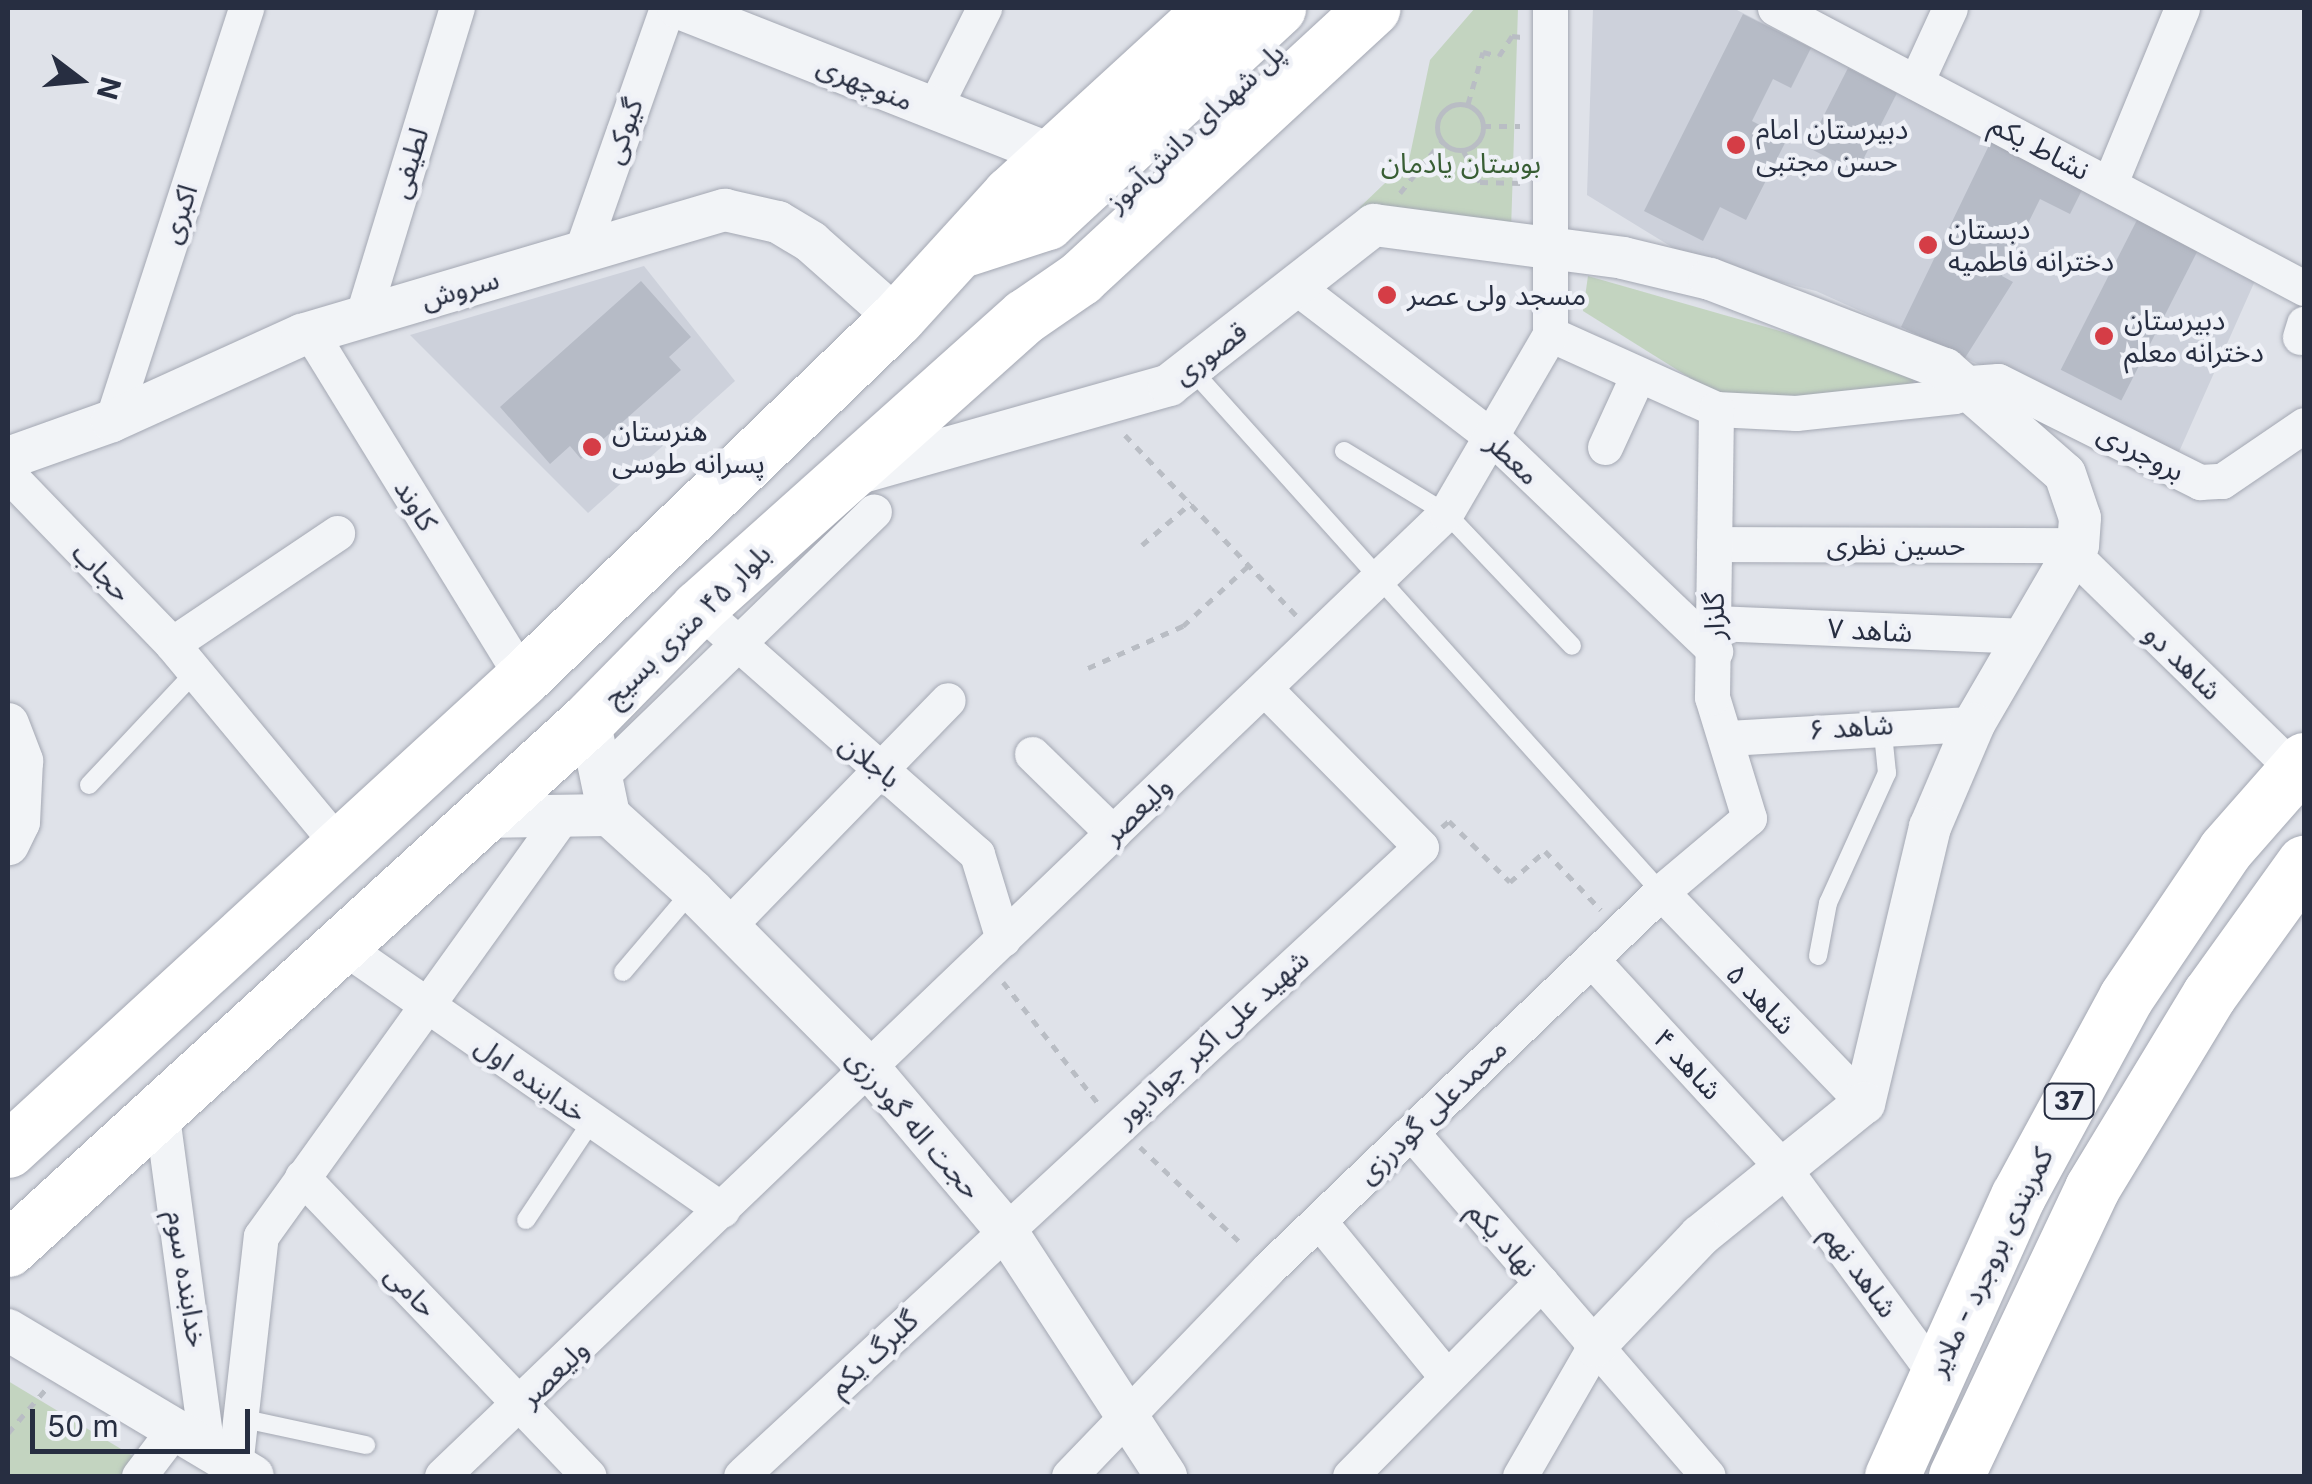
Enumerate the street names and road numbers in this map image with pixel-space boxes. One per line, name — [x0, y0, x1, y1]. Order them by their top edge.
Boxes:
street label: پل شهدای دانش‌آموز — [1099, 36, 1291, 218]
street label: منوچهری — [812, 49, 918, 117]
street label: گیوکی — [596, 94, 650, 168]
street label: نشاط یکم — [1985, 107, 2095, 187]
street label: لطیفی — [382, 124, 436, 202]
street label: اکبری — [154, 180, 204, 248]
street label: سروش — [417, 262, 503, 316]
street label: قصوری — [1166, 314, 1254, 392]
street label: بروجردی — [2092, 416, 2190, 488]
street label: معطر — [1480, 426, 1546, 492]
street label: کاوند — [387, 473, 445, 537]
street label: حسین نظری — [1827, 528, 1965, 562]
street label: حجاب — [66, 535, 138, 609]
street label: بلوار ۴۵ متری بسیج — [596, 537, 778, 713]
street label: گلزار — [1697, 592, 1731, 640]
street label: شاهد ۷ — [1827, 611, 1913, 649]
street label: شاهد دو — [2137, 617, 2229, 707]
street label: شاهد ۶ — [1807, 707, 1895, 747]
street label: باجلان — [833, 727, 907, 795]
street label: ولیعصر — [1096, 769, 1178, 851]
street label: شهید علی اکبر جوادپور — [1108, 942, 1316, 1134]
street label: شاهد ۵ — [1719, 957, 1803, 1041]
street label: شاهد ۴ — [1647, 1021, 1729, 1107]
street label: خدابنده اول — [469, 1029, 593, 1129]
street label: محمدعلی گودرزی — [1350, 1031, 1514, 1191]
street label: حجت اله گودرزی — [840, 1042, 988, 1206]
road number: 37 — [2042, 1081, 2096, 1121]
street label: کمربندی بروجرد - ملایر — [1920, 1142, 2060, 1382]
street label: نهاد یکم — [1461, 1194, 1545, 1284]
street label: خدابنده سوم — [160, 1208, 214, 1350]
street label: شاهد نهم — [1815, 1218, 1905, 1324]
street label: حامی — [378, 1258, 444, 1324]
street label: گلبرگ یکم — [821, 1303, 925, 1403]
street label: ولیعصر — [513, 1332, 595, 1414]

